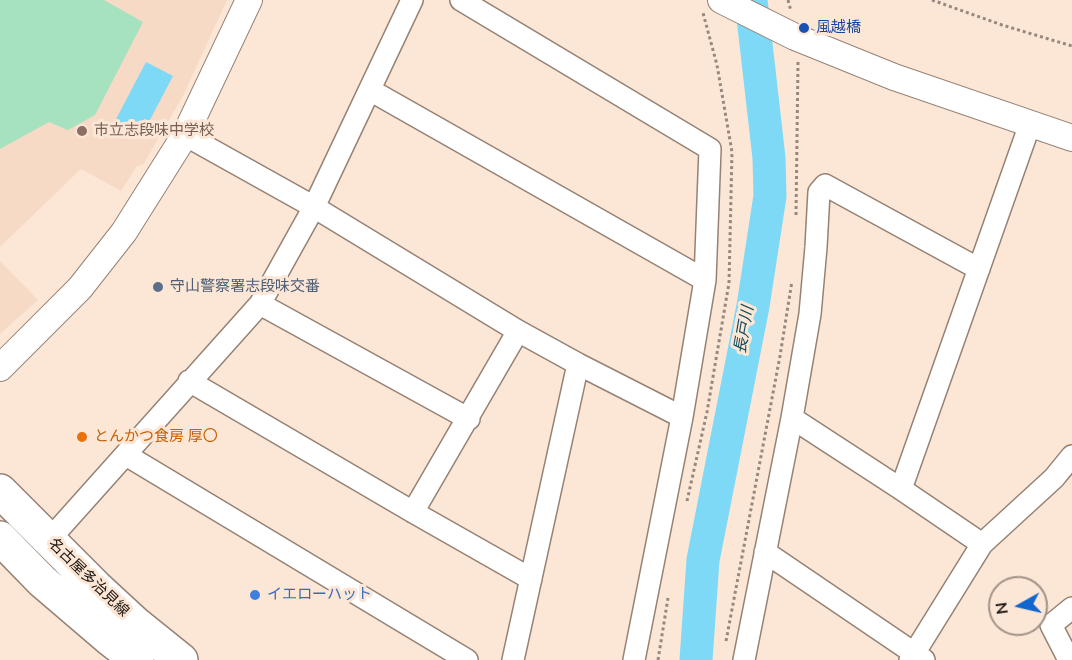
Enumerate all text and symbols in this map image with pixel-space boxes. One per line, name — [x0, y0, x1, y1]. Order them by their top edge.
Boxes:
place label: 風越橋 — [816, 19, 861, 37]
marker: 風越橋 — [797, 21, 811, 35]
place label: 市立志段味中学校 — [94, 122, 214, 140]
marker: 市立志段味中学校 — [75, 124, 89, 138]
place label: 守山警察署志段味交番 — [170, 278, 320, 296]
marker: 守山警察署志段味交番 — [151, 280, 165, 294]
water label: 長戸川 — [731, 305, 759, 355]
place label: とんかつ食房 厚〇 — [94, 428, 218, 446]
marker: とんかつ食房 厚〇 — [75, 430, 89, 444]
street label: 名古屋多治見線 — [44, 535, 132, 621]
north arrow — [988, 576, 1048, 636]
place label: イエローハット — [267, 586, 372, 604]
marker: イエローハット — [248, 588, 262, 602]
text: N — [990, 601, 1014, 616]

